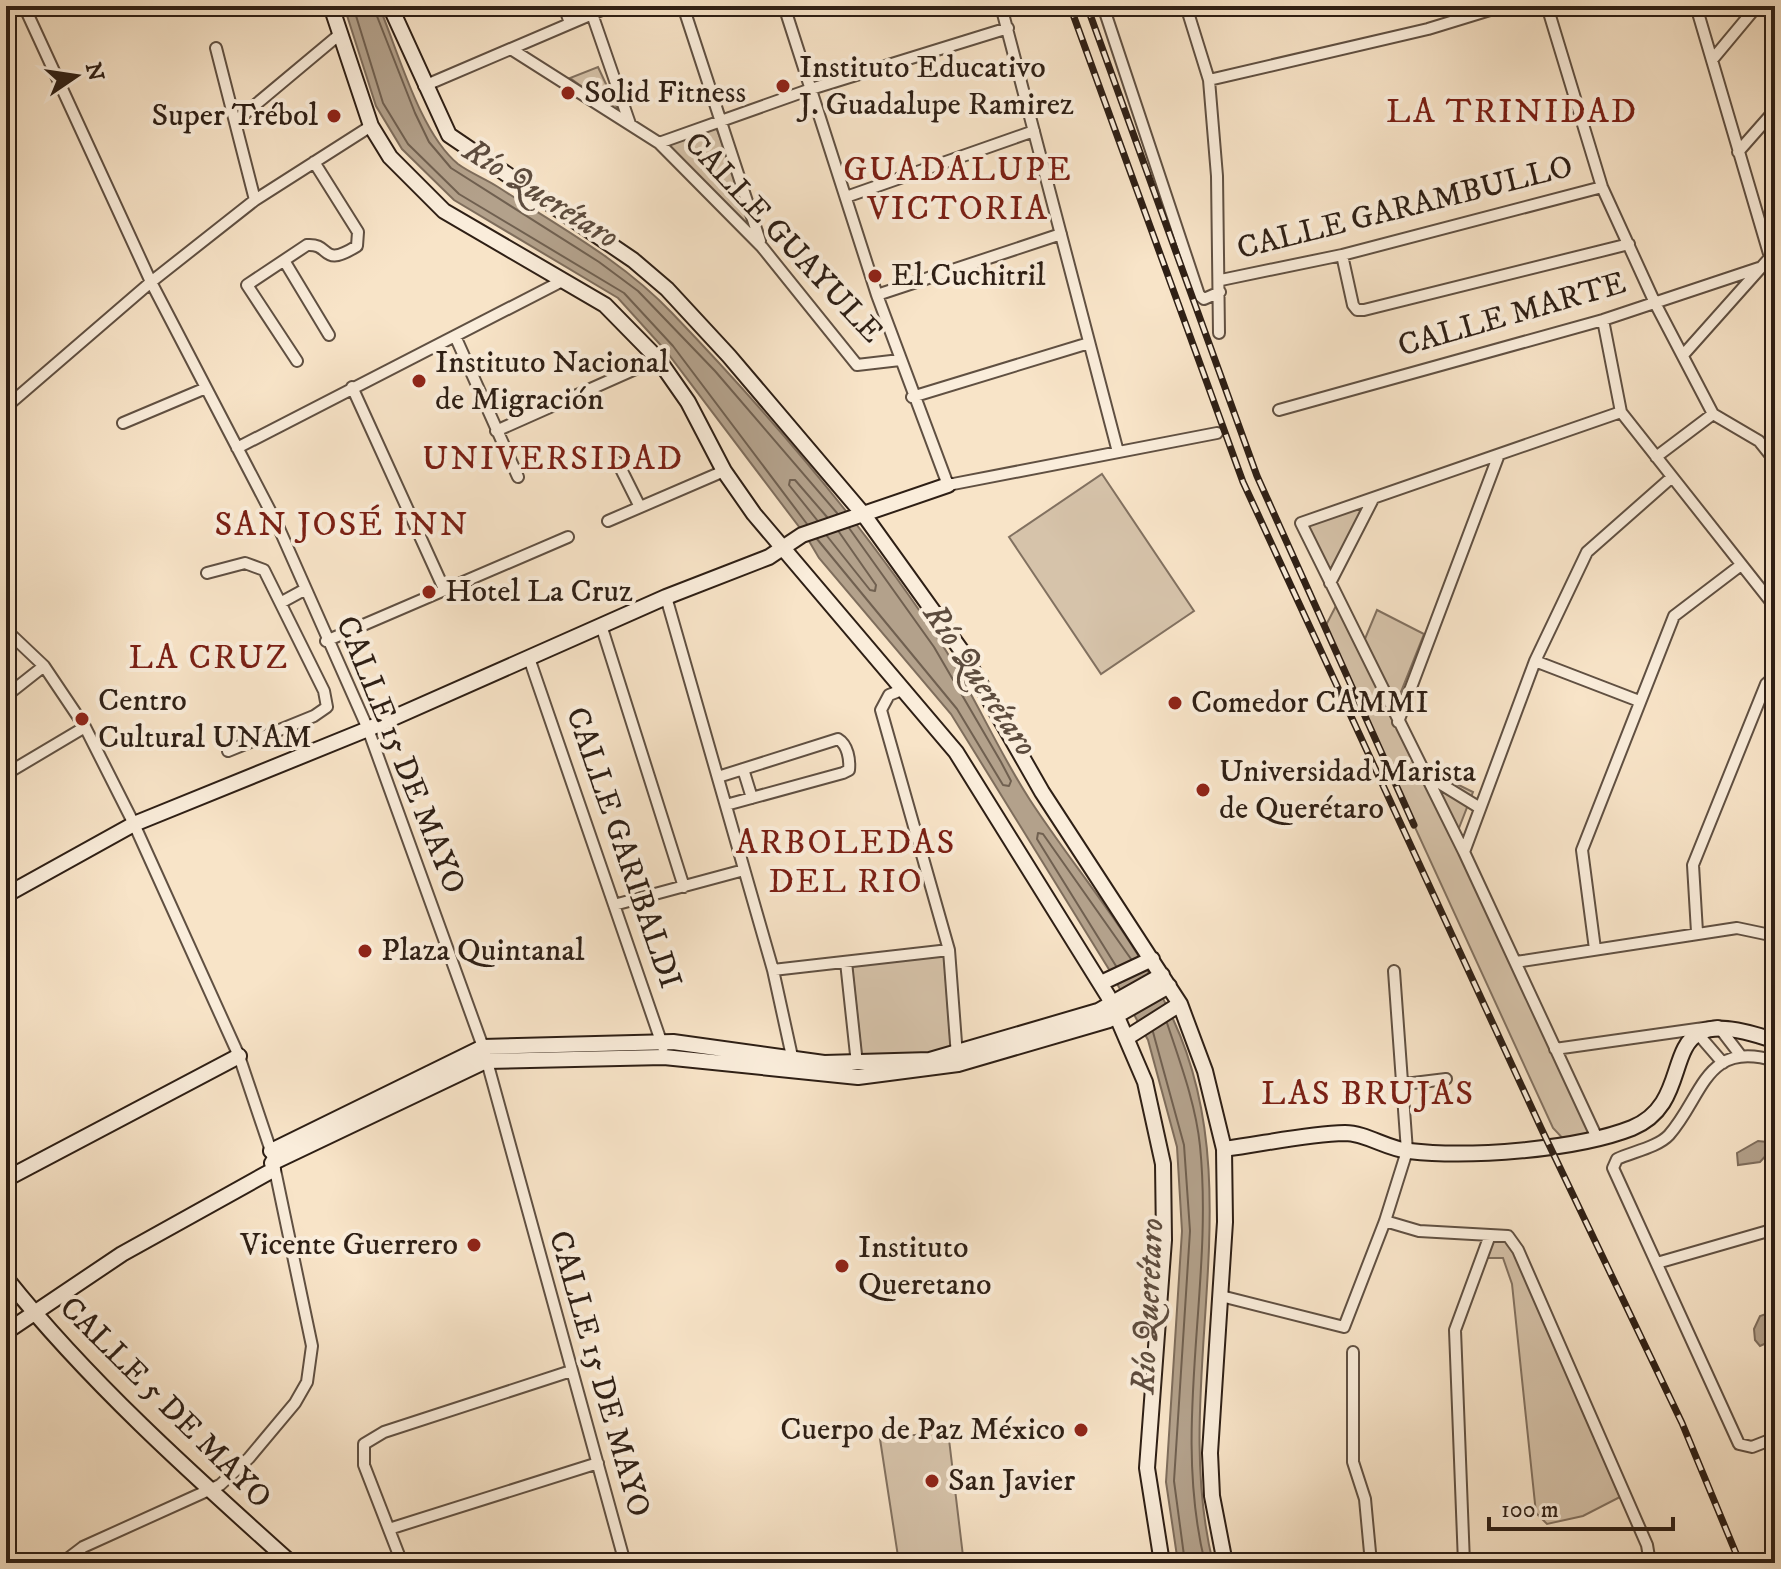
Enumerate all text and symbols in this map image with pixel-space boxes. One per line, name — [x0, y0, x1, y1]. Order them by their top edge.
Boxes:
north arrow — [36, 36, 116, 116]
place label: Instituto Educativo J. Guadalupe Ramirez — [796, 48, 1074, 125]
text: N — [79, 60, 109, 84]
place label: Solid Fitness — [584, 73, 746, 113]
marker: Instituto Educativo J. Guadalupe Ramirez — [774, 77, 792, 95]
marker: Solid Fitness — [559, 84, 577, 102]
district label: LA TRINIDAD — [1386, 91, 1638, 133]
place label: Super Trébol — [152, 96, 318, 136]
marker: Super Trébol — [325, 107, 343, 125]
street label: CALLE GUAYULE — [675, 124, 891, 352]
water label: Río Querétaro — [454, 129, 627, 258]
street label: CALLE GARAMBULLO — [1233, 147, 1577, 269]
district label: GUADALUPE VICTORIA — [843, 149, 1073, 230]
place label: El Cuchitril — [891, 256, 1046, 296]
street label: CALLE MARTE — [1393, 263, 1631, 367]
marker: El Cuchitril — [866, 267, 884, 285]
place label: Instituto Nacional de Migración — [435, 343, 669, 420]
marker: Instituto Nacional de Migración — [410, 372, 428, 390]
district label: UNIVERSIDAD — [422, 438, 684, 480]
district label: SAN JOSÉ INN — [214, 504, 470, 546]
place label: Hotel La Cruz — [445, 572, 633, 612]
marker: Hotel La Cruz — [420, 583, 438, 601]
water label: Río Querétaro — [913, 594, 1047, 765]
street label: CALLE 15 DE MAYO — [326, 610, 474, 900]
district label: LA CRUZ — [129, 637, 289, 679]
place label: Centro Cultural UNAM — [98, 681, 312, 758]
place label: Comedor CAMMI — [1191, 683, 1429, 723]
marker: Comedor CAMMI — [1166, 694, 1184, 712]
street label: CALLE GARIBALDI — [556, 702, 690, 994]
marker: Centro Cultural UNAM — [73, 710, 91, 728]
place label: Universidad Marista de Querétaro — [1219, 752, 1476, 829]
marker: Universidad Marista de Querétaro — [1194, 781, 1212, 799]
district label: ARBOLEDAS DEL RIO — [736, 822, 956, 903]
place label: Plaza Quintanal — [381, 931, 585, 971]
marker: Plaza Quintanal — [356, 942, 374, 960]
district label: LAS BRUJAS — [1261, 1073, 1475, 1115]
water label: Río Querétaro — [1122, 1217, 1174, 1396]
place label: Vicente Guerrero — [239, 1225, 458, 1265]
street label: CALLE 15 DE MAYO — [539, 1226, 659, 1522]
place label: Instituto Queretano — [858, 1228, 992, 1305]
marker: Vicente Guerrero — [465, 1236, 483, 1254]
marker: Instituto Queretano — [833, 1257, 851, 1275]
street label: CALLE 5 DE MAYO — [50, 1288, 280, 1518]
place label: Cuerpo de Paz México — [780, 1410, 1065, 1450]
marker: Cuerpo de Paz México — [1072, 1421, 1090, 1439]
place label: San Javier — [948, 1461, 1075, 1501]
marker: San Javier — [923, 1472, 941, 1490]
scale bar — [1489, 1481, 1673, 1531]
text: 100 m — [1501, 1495, 1559, 1525]

